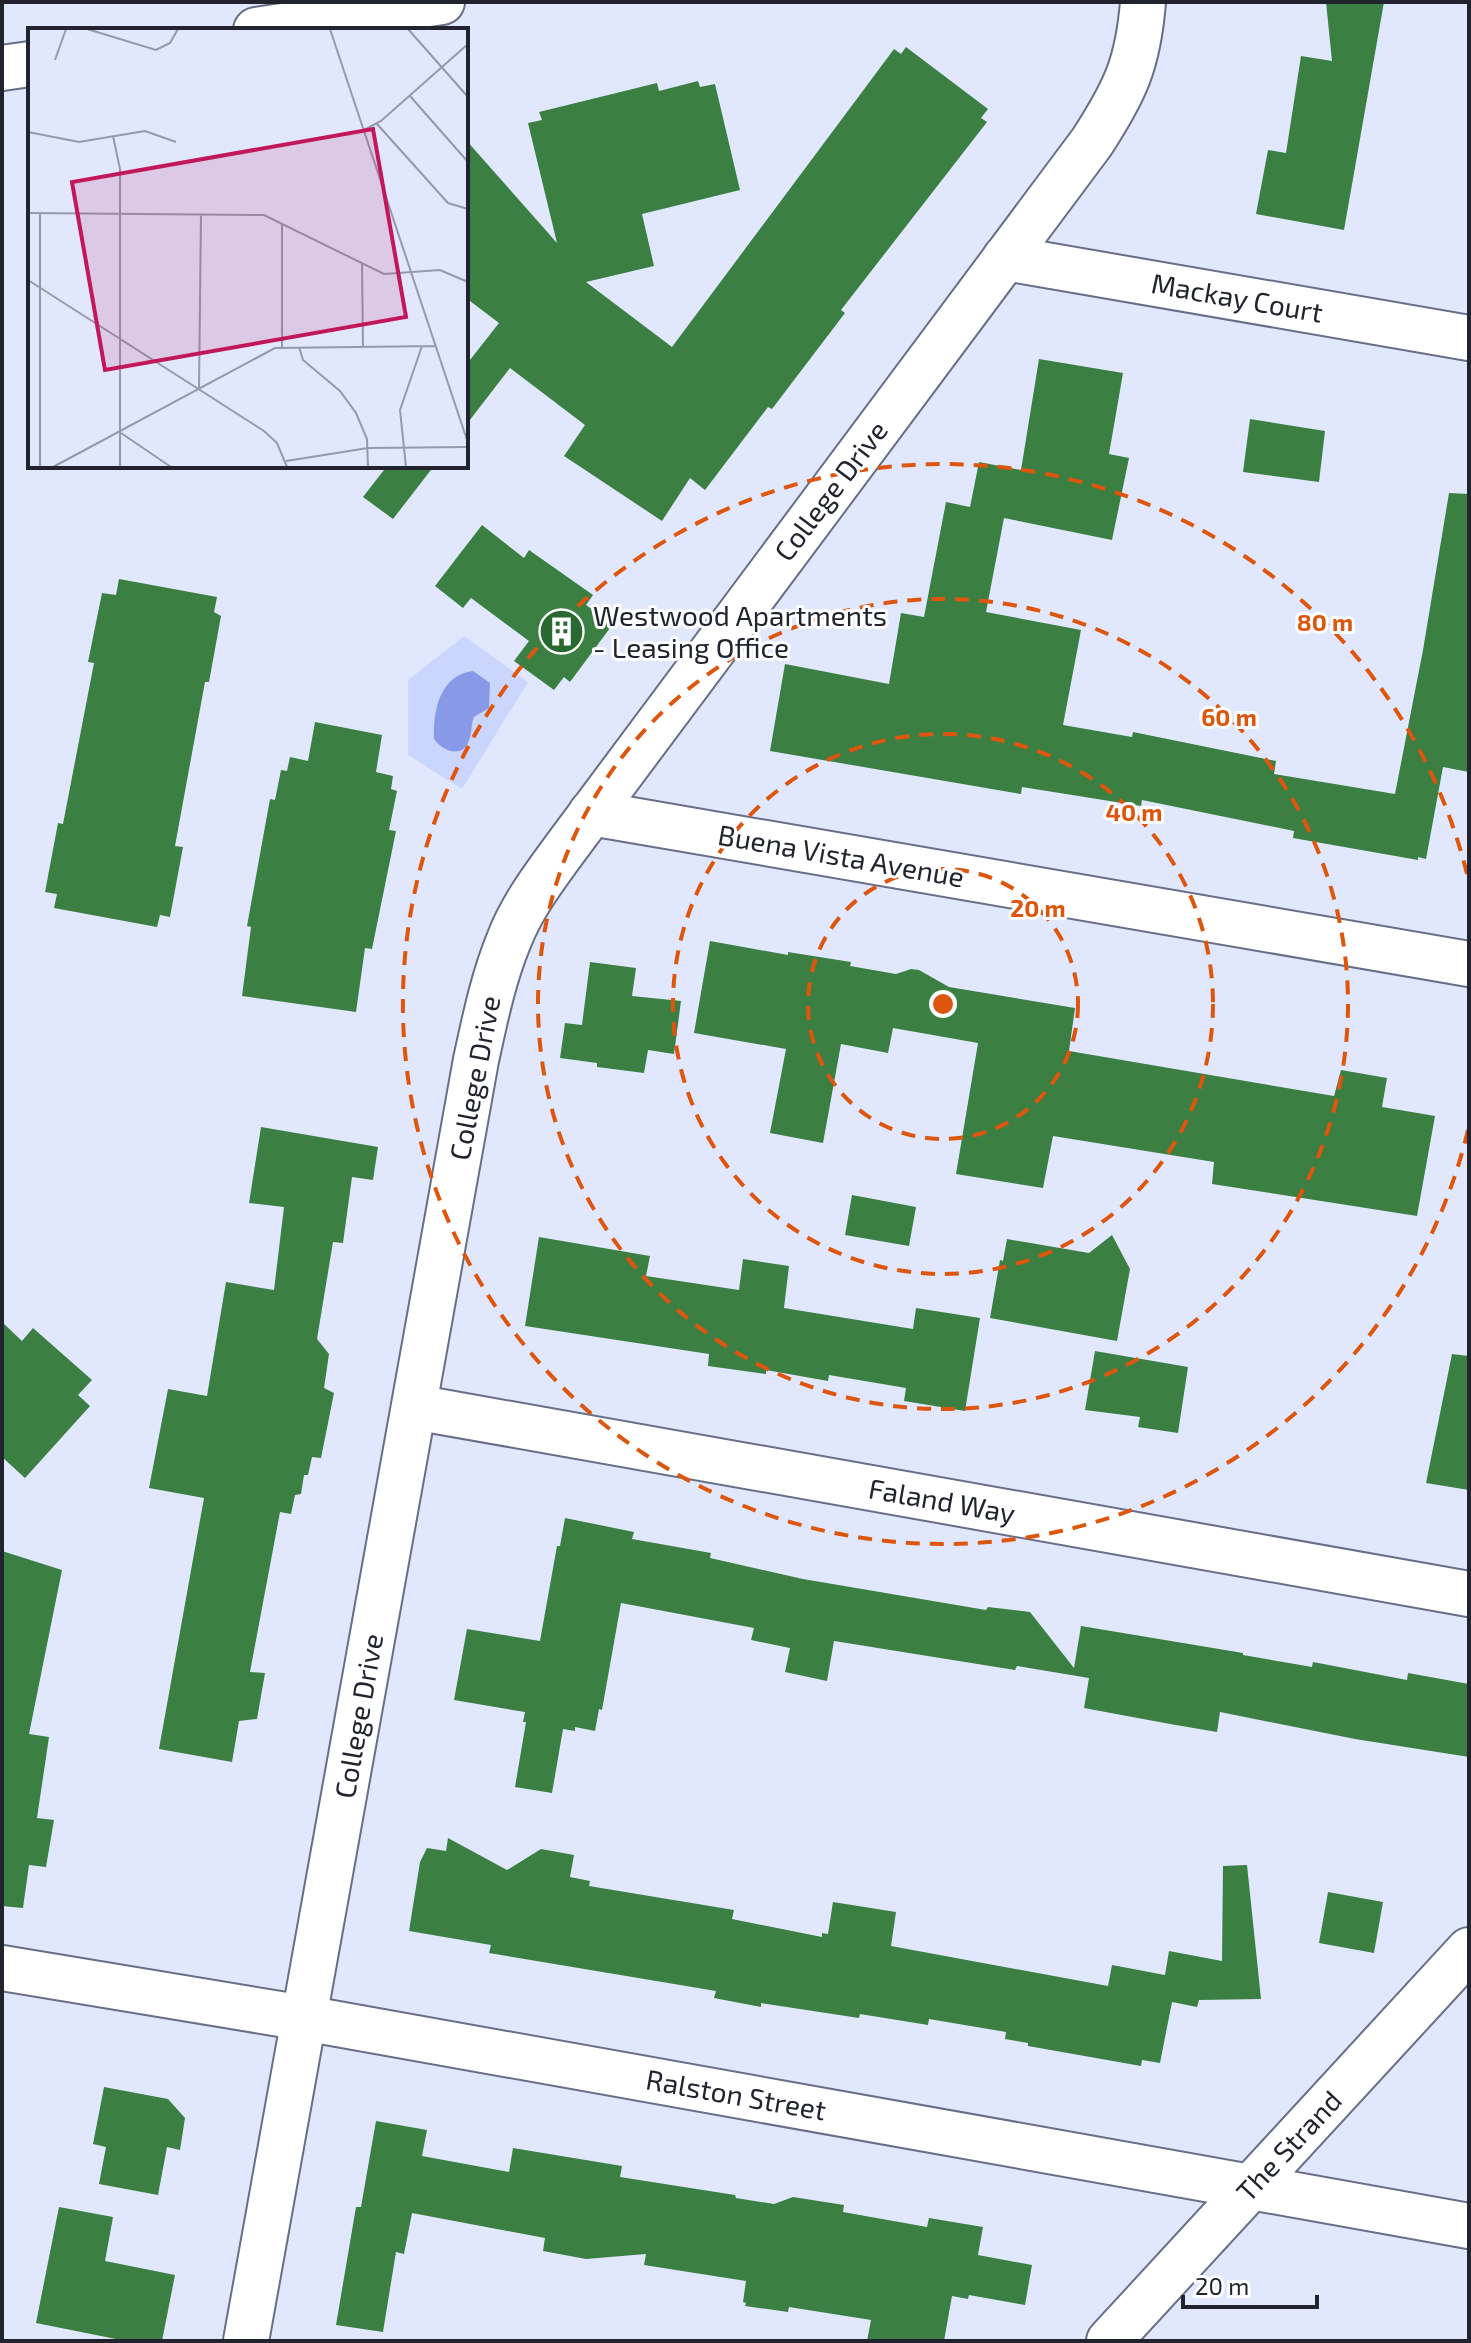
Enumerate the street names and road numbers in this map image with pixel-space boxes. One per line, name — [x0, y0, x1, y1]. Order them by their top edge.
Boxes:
street label: Mackay Court — [1149, 265, 1326, 329]
street label: College Drive — [766, 414, 894, 567]
street label: Buena Vista Avenue — [715, 817, 967, 893]
street label: College Drive — [441, 993, 507, 1163]
street label: Faland Way — [866, 1470, 1018, 1530]
street label: College Drive — [327, 1631, 389, 1801]
street label: Ralston Street — [644, 2061, 829, 2127]
street label: The Strand — [1228, 2083, 1348, 2208]

